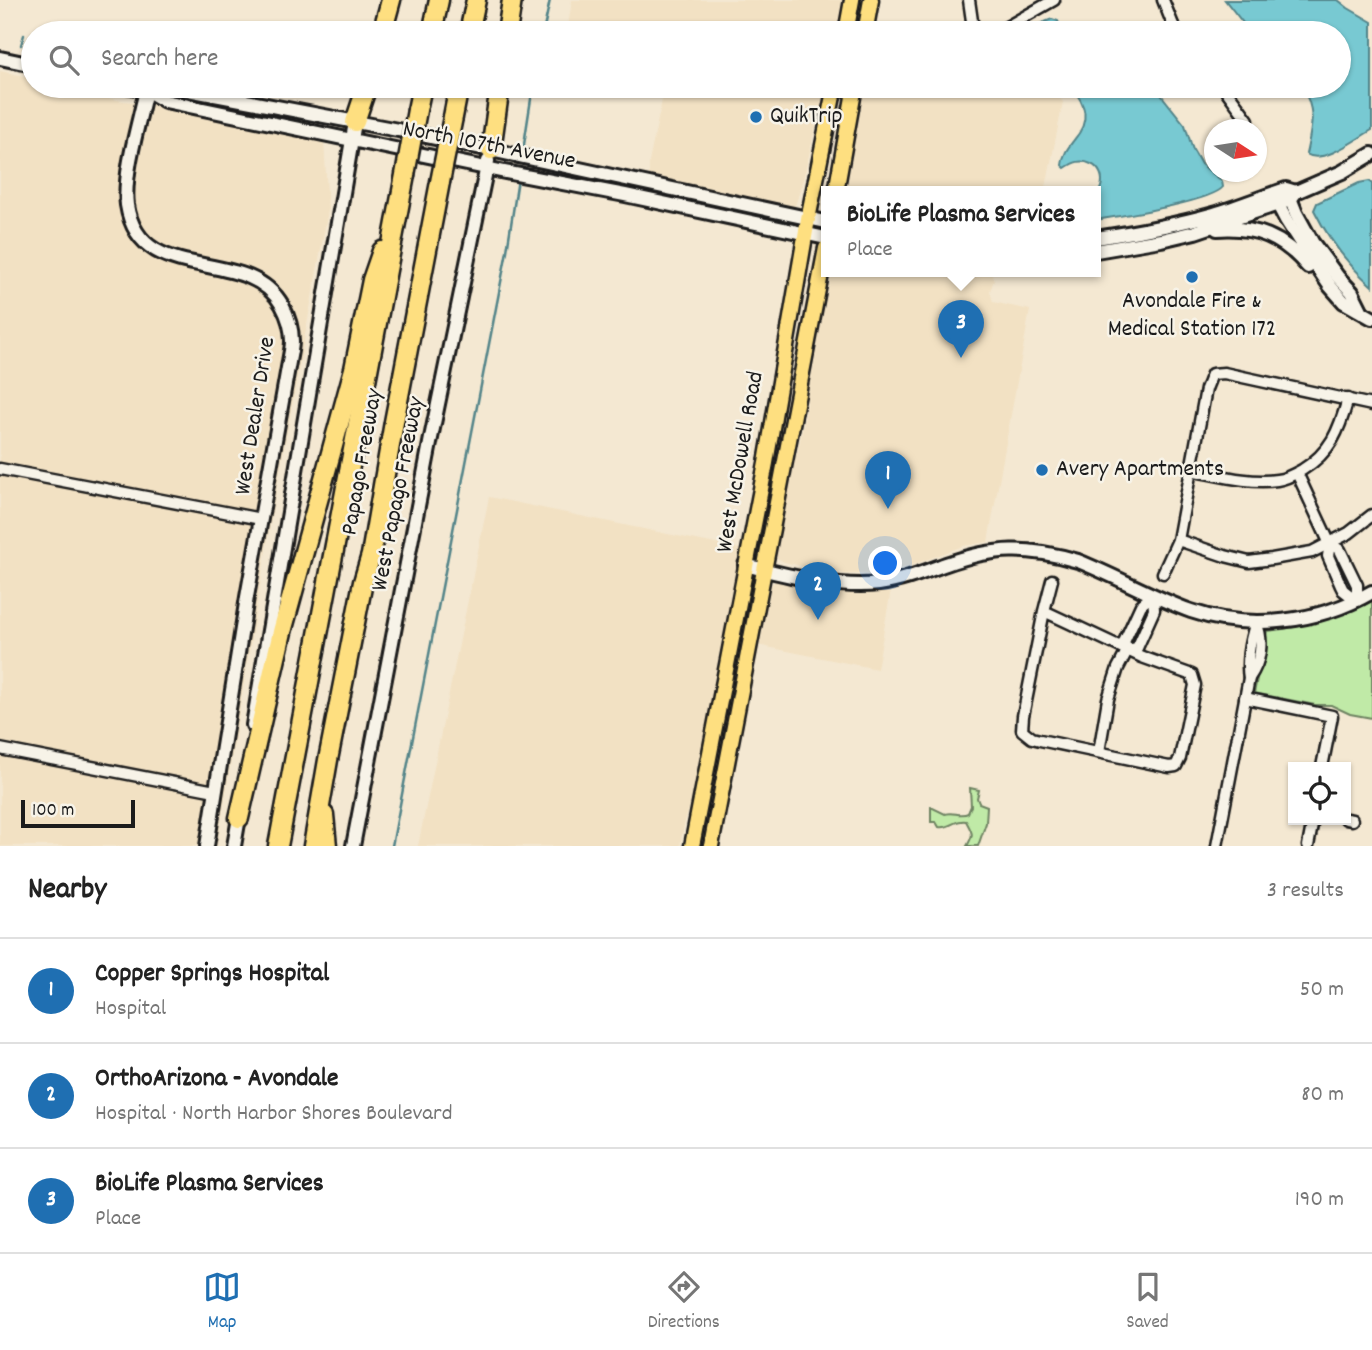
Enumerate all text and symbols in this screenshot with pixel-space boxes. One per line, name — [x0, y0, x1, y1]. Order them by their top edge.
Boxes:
search box — [21, 21, 1351, 98]
icon: search — [45, 41, 83, 79]
text: Search here — [101, 41, 219, 78]
place label: QuikTrip — [770, 100, 843, 134]
marker: QuikTrip — [748, 109, 764, 125]
street label: North 107th Avenue — [400, 113, 578, 179]
north arrow — [1204, 119, 1267, 182]
popup — [821, 186, 1101, 277]
text: BioLife Plasma Services — [847, 197, 1075, 234]
text: Place — [847, 234, 893, 267]
marker: Avondale Fire & Medical Station 172 — [1184, 269, 1200, 285]
place label: Avondale Fire & Medical Station 172 — [1108, 285, 1276, 347]
pin: 3 — [938, 300, 984, 358]
street label: West Dealer Drive — [227, 334, 285, 498]
street label: West McDowell Road — [708, 369, 774, 555]
street label: Papago Freeway — [333, 385, 393, 538]
street label: West Papago Freeway — [364, 393, 435, 594]
pin: 1 — [865, 451, 911, 509]
place label: Avery Apartments — [1056, 453, 1224, 487]
marker: Avery Apartments — [1034, 462, 1050, 478]
your location — [868, 546, 902, 580]
pin: 2 — [795, 562, 841, 620]
map controls — [1288, 762, 1351, 825]
button: locate — [1288, 762, 1351, 825]
scale bar — [21, 797, 135, 829]
text: 100 m — [32, 798, 74, 825]
text: Nearby — [28, 870, 106, 913]
text: 3 results — [1267, 875, 1344, 908]
text: Copper Springs Hospital — [95, 956, 329, 993]
text: 1 — [48, 974, 54, 1007]
text: 50 m — [1300, 974, 1344, 1007]
text: Hospital — [95, 993, 166, 1026]
text: OrthoArizona - Avondale — [95, 1061, 338, 1098]
text: 2 — [46, 1079, 56, 1112]
text: 80 m — [1301, 1079, 1344, 1112]
text: Hospital · North Harbor Shores Boulevard — [95, 1098, 452, 1131]
text: BioLife Plasma Services — [95, 1166, 324, 1203]
text: 3 — [46, 1184, 56, 1217]
text: 190 m — [1295, 1184, 1344, 1217]
text: Place — [95, 1203, 141, 1236]
tab: Map — [203, 1268, 241, 1337]
tab: Directions — [648, 1268, 720, 1337]
tab: Saved — [1126, 1268, 1169, 1337]

